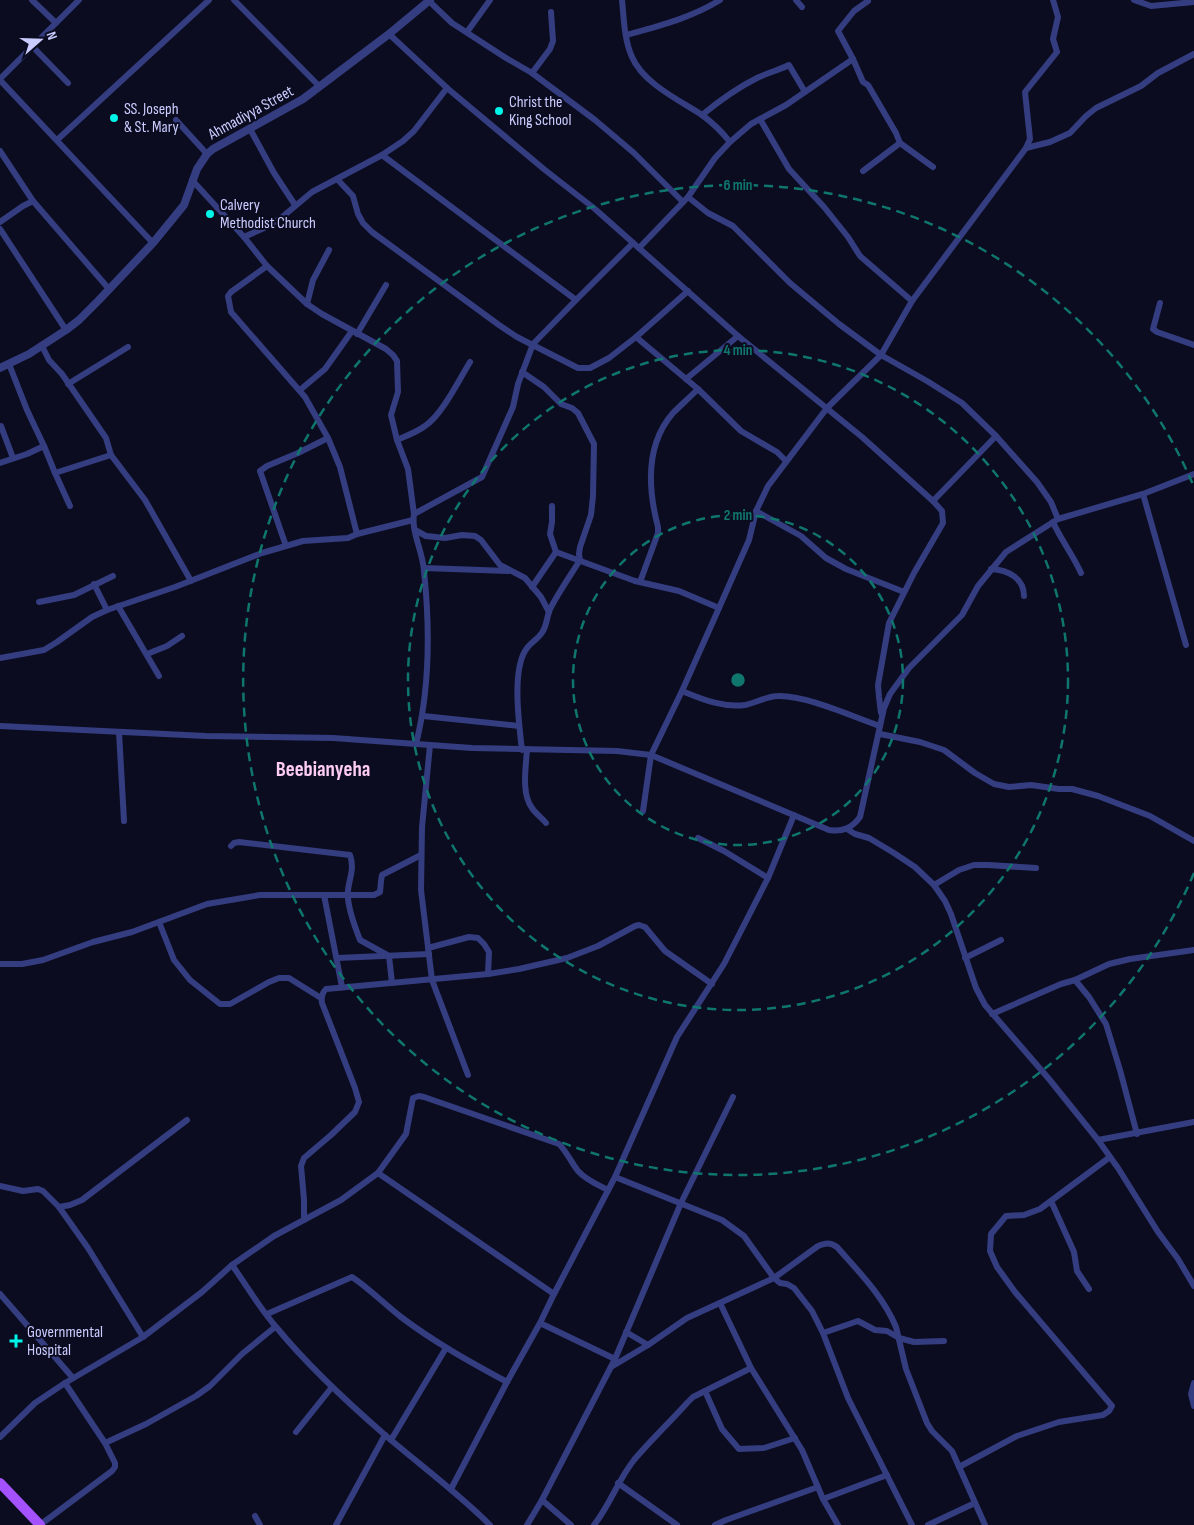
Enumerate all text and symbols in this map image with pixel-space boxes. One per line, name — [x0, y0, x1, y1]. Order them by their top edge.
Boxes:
north arrow — [15, 15, 65, 65]
text: N — [42, 29, 61, 42]
street label: Ahmadiyya Street — [204, 82, 297, 145]
place label: Christ the King School — [509, 93, 571, 130]
place label: SS. Joseph & St. Mary — [124, 100, 179, 137]
marker: Christ the King School — [493, 105, 505, 117]
marker: SS. Joseph & St. Mary — [108, 112, 120, 124]
text: 6 min — [723, 176, 753, 195]
place label: Calvery Methodist Church — [220, 196, 316, 233]
marker: Calvery Methodist Church — [204, 208, 216, 220]
text: 4 min — [724, 341, 752, 360]
text: 2 min — [724, 506, 752, 525]
centre of rings — [729, 671, 747, 689]
district label: Beebianyeha — [276, 757, 370, 782]
place label: Governmental Hospital — [27, 1323, 103, 1360]
marker: Governmental Hospital — [9, 1334, 23, 1348]

